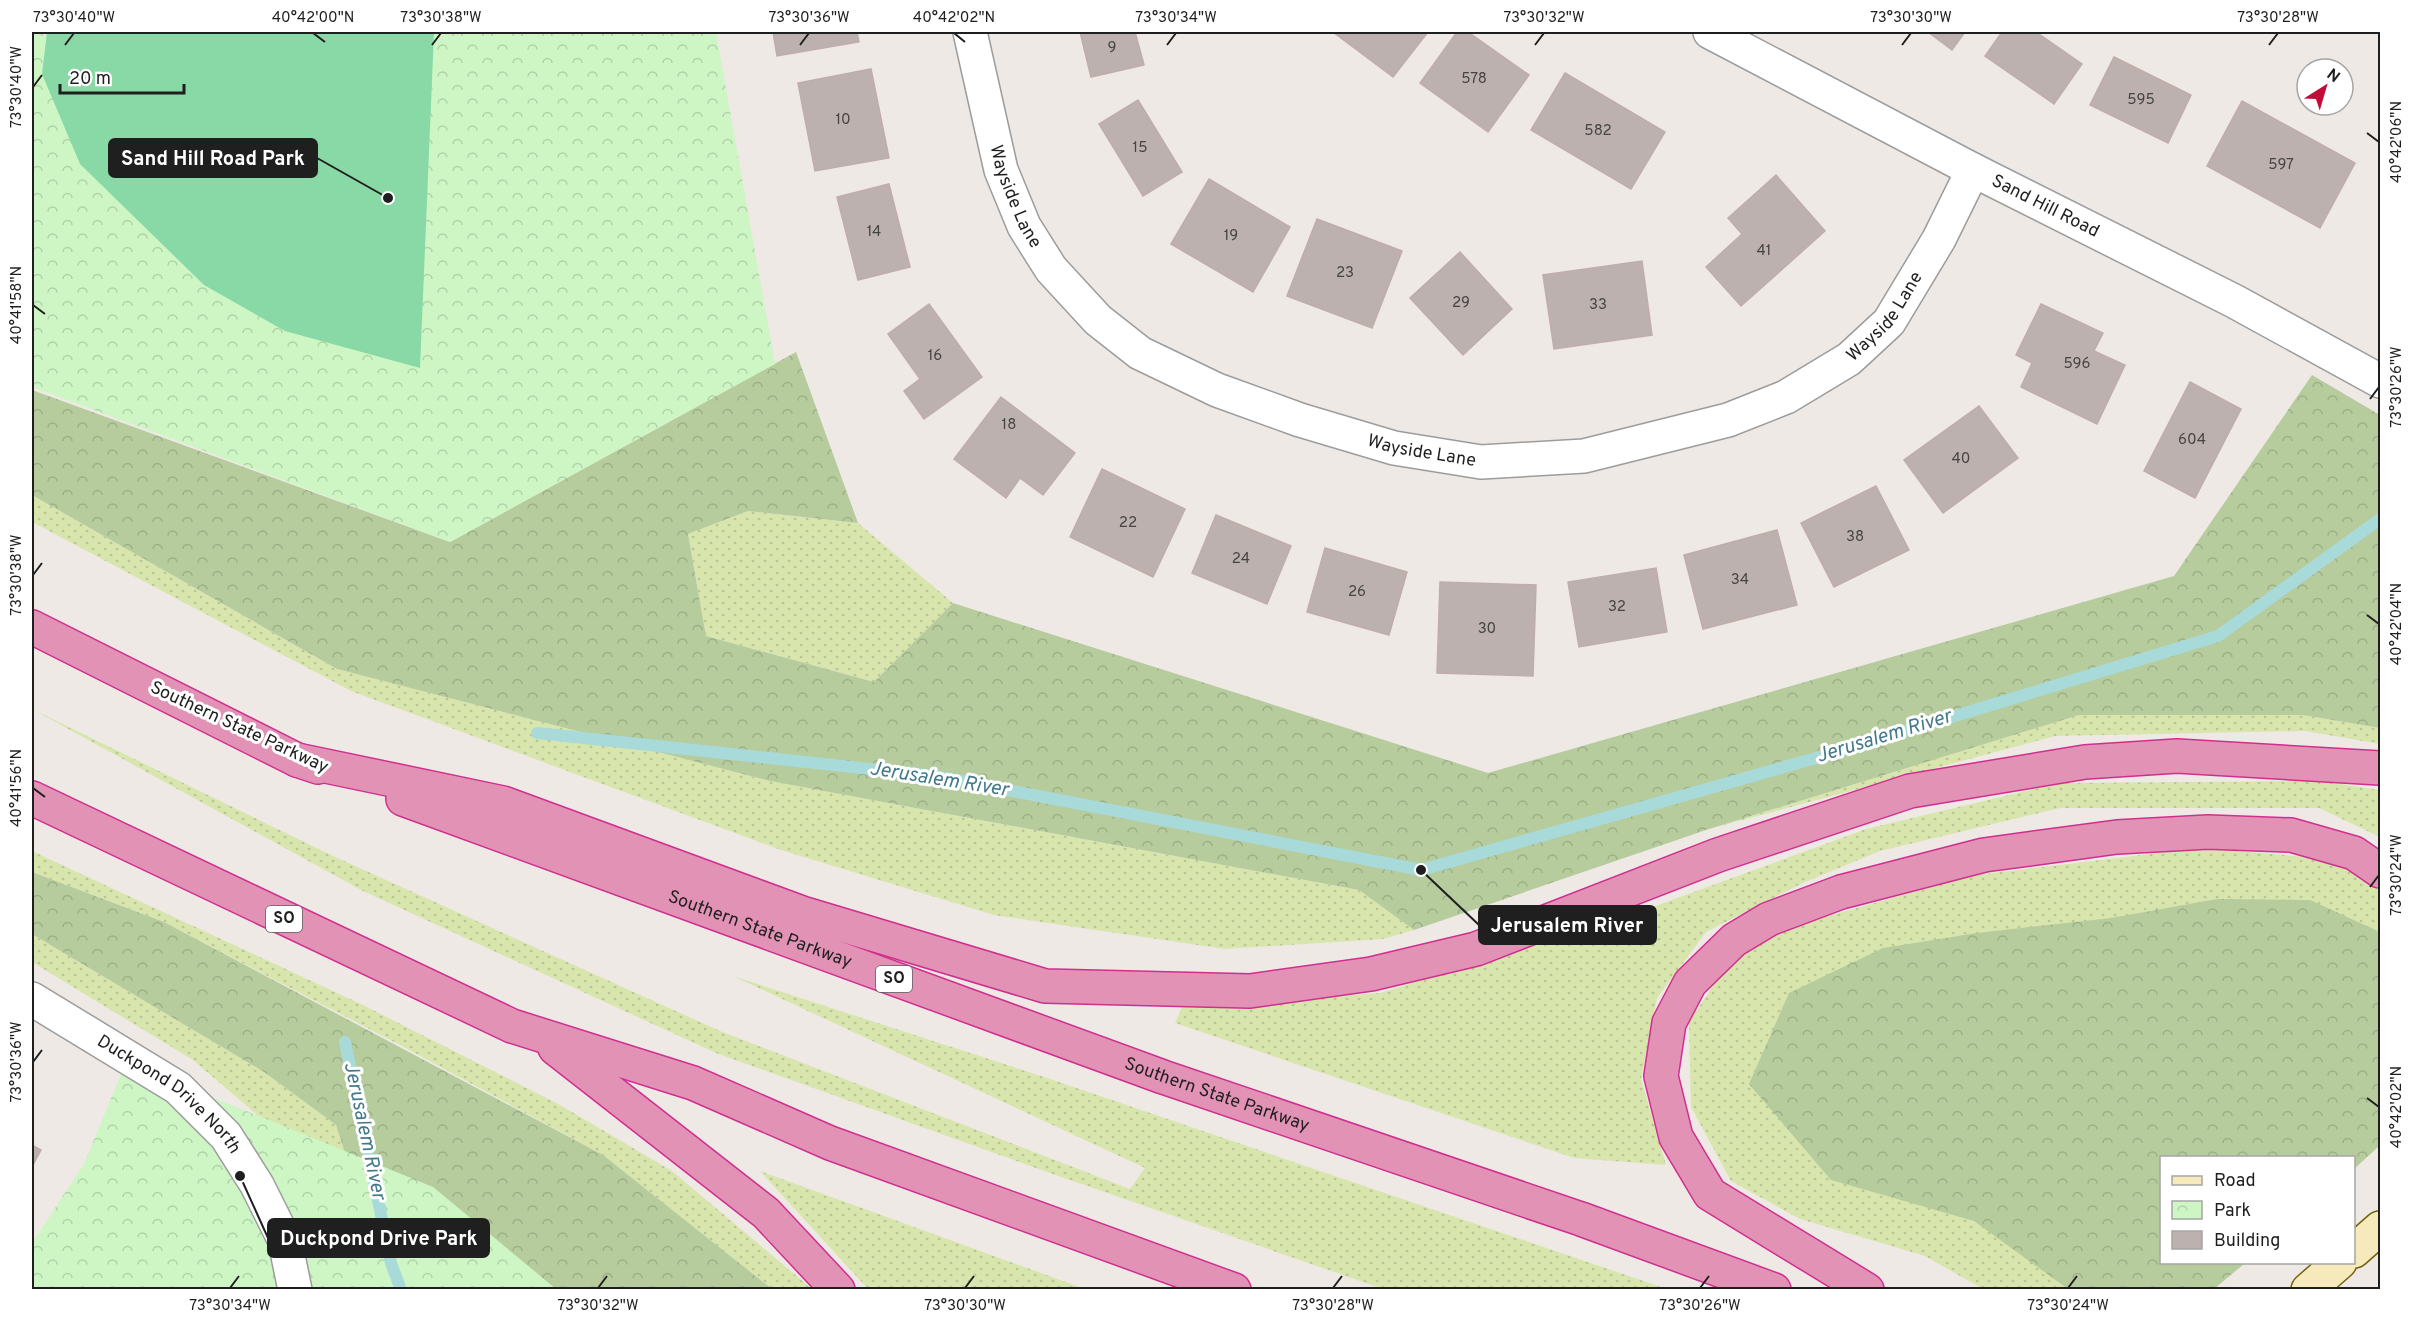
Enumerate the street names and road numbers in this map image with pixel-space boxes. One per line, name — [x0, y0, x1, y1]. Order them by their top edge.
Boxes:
street label: Wayside Lane — [984, 143, 1047, 253]
street label: Sand Hill Road — [1988, 170, 2103, 243]
street label: Wayside Lane — [1842, 268, 1928, 367]
street label: Wayside Lane — [1364, 429, 1478, 473]
street label: Southern State Parkway — [146, 677, 332, 779]
street label: Southern State Parkway — [665, 885, 855, 974]
road number: SO — [266, 906, 302, 932]
road number: SO — [876, 966, 912, 992]
street label: Duckpond Drive North — [93, 1030, 246, 1158]
street label: Southern State Parkway — [1121, 1052, 1312, 1137]

